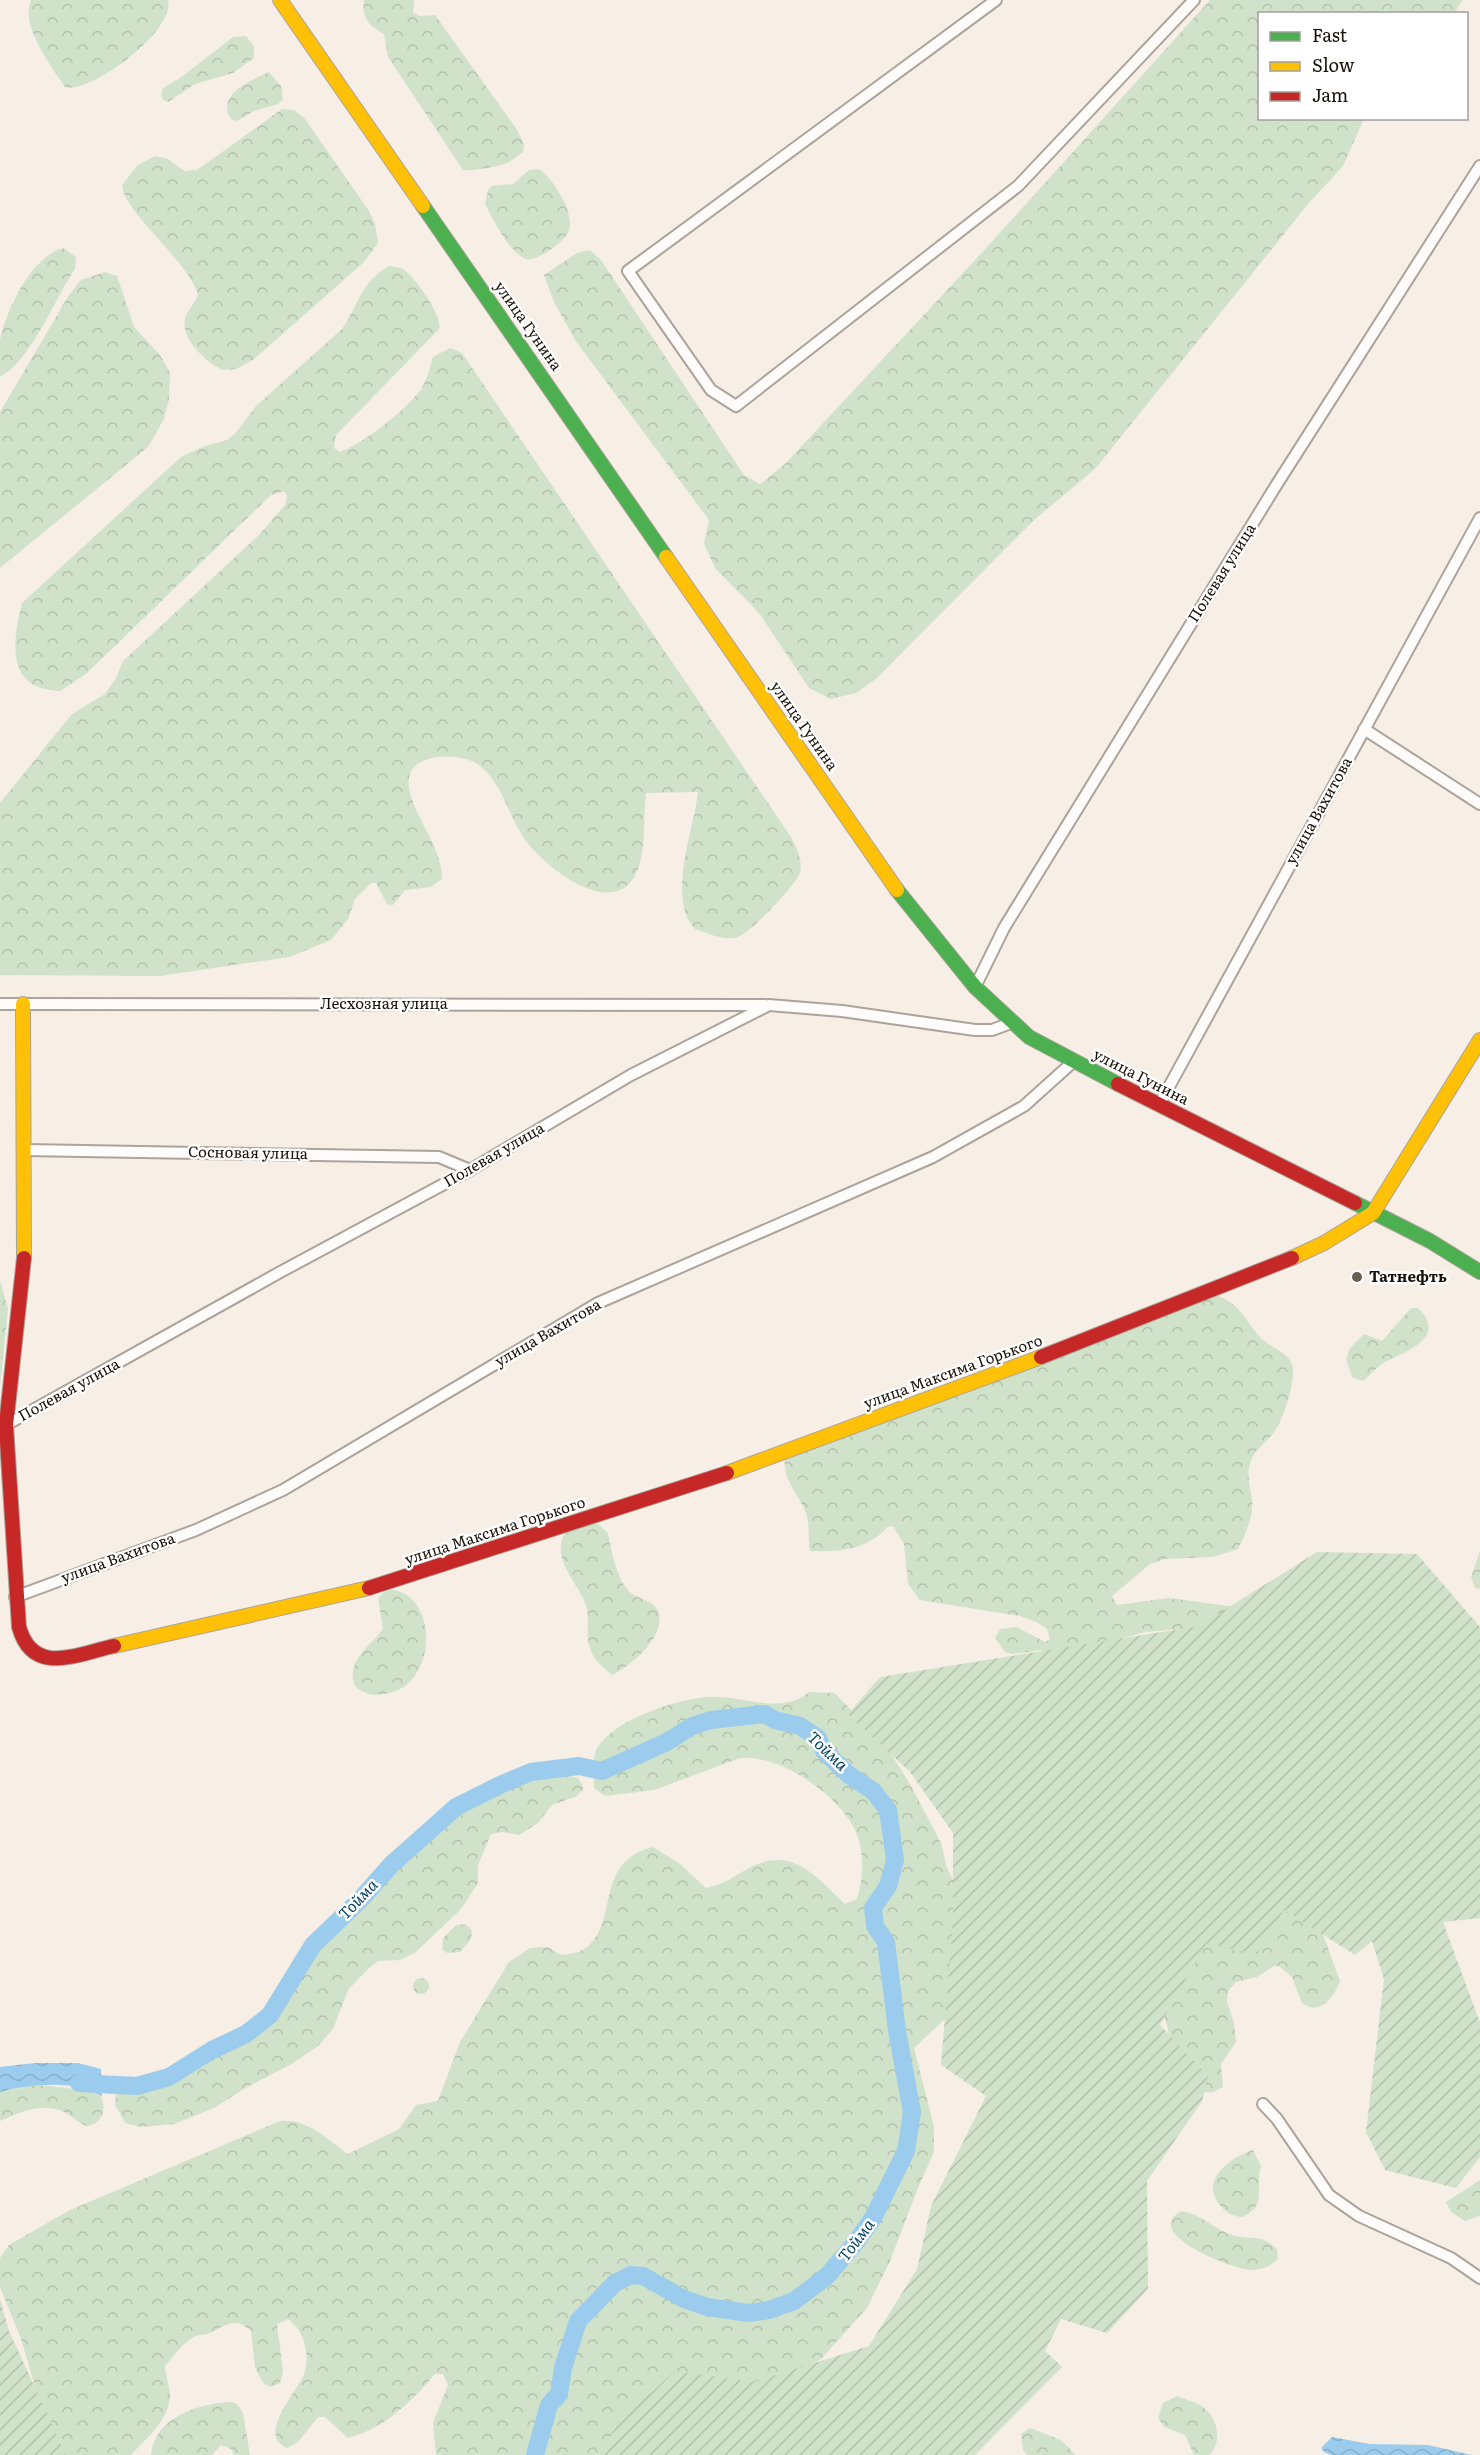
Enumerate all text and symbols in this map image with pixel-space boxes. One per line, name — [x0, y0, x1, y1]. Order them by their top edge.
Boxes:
legend — [1258, 12, 1468, 120]
text: Fast — [1312, 21, 1348, 48]
text: Slow — [1312, 51, 1355, 78]
text: Jam — [1312, 81, 1348, 108]
street label: улица Гунина — [490, 276, 569, 375]
street label: Полевая улица — [1181, 517, 1261, 626]
street label: улица Гунина — [766, 676, 845, 775]
street label: улица Вахитова — [1279, 752, 1357, 868]
street label: Лесхозная улица — [320, 991, 449, 1014]
street label: улица Гунина — [1090, 1042, 1194, 1110]
street label: Полевая улица — [439, 1115, 549, 1192]
street label: Сосновая улица — [188, 1139, 309, 1164]
place label: Татнефть — [1369, 1264, 1447, 1287]
marker: Татнефть — [1350, 1270, 1364, 1284]
street label: улица Вахитова — [490, 1291, 606, 1372]
street label: улица Максима Горького — [860, 1327, 1045, 1414]
street label: Полевая улица — [13, 1351, 124, 1426]
street label: улица Максима Горького — [401, 1489, 588, 1570]
street label: улица Вахитова — [57, 1525, 179, 1588]
water label: Тойма — [803, 1725, 855, 1776]
water label: Тойма — [332, 1872, 383, 1924]
water label: Тойма — [831, 2212, 880, 2266]

